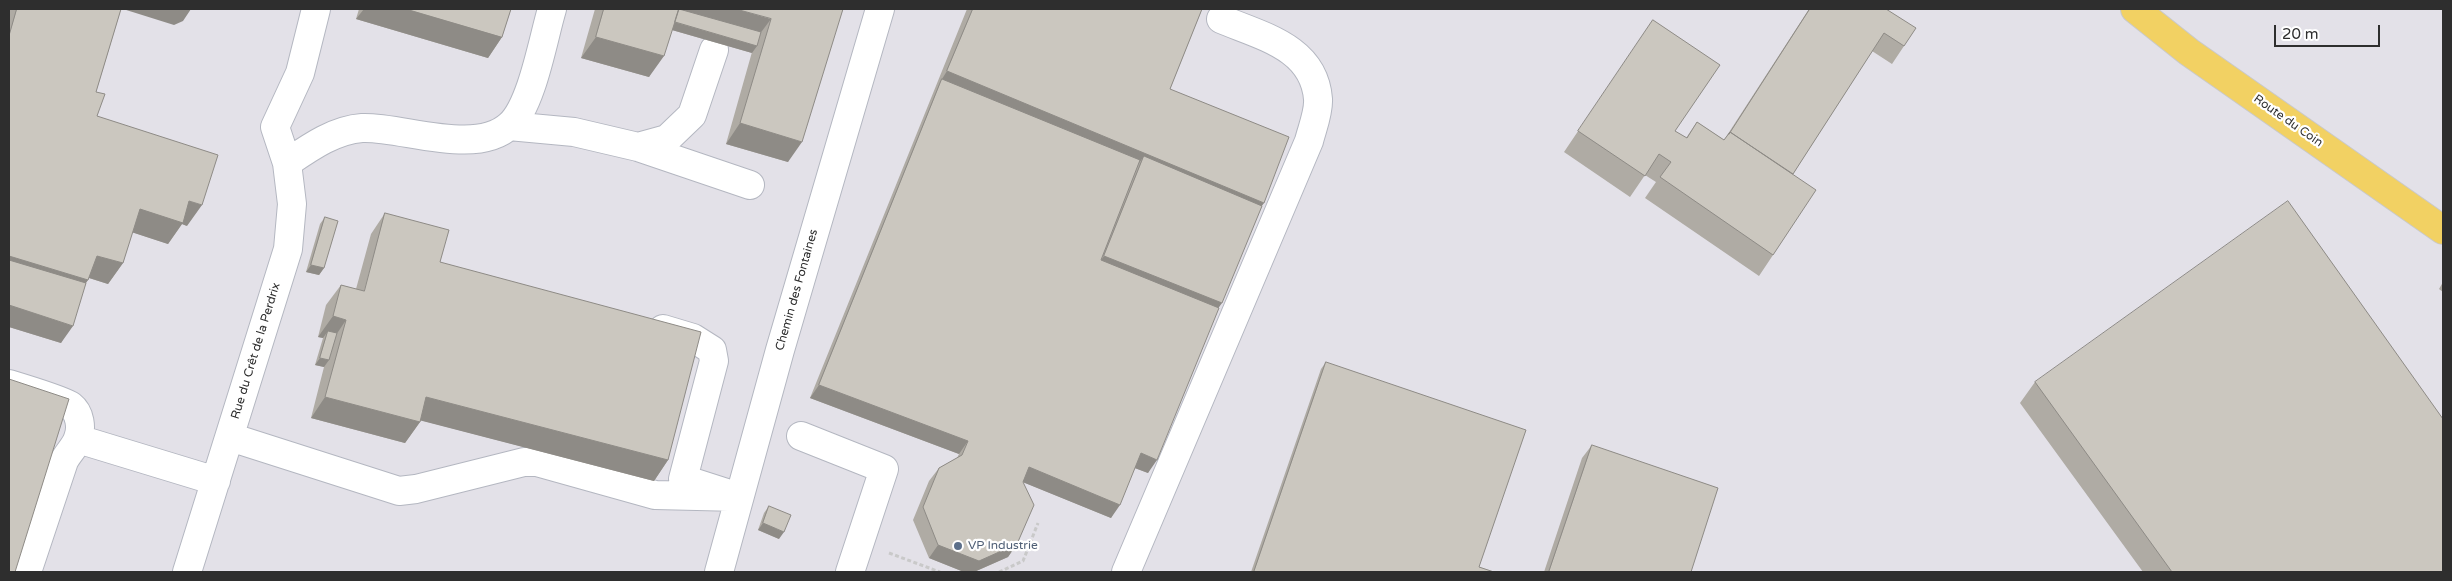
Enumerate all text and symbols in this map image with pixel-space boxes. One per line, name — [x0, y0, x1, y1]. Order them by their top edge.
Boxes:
scale bar — [2277, 15, 2383, 47]
text: 20 m — [2282, 25, 2319, 43]
street label: Route du Coin — [2251, 92, 2325, 150]
street label: Chemin des Fontaines — [773, 228, 821, 352]
street label: Rue du Crêt de la Perdrix — [228, 281, 284, 421]
place label: VP Industrie — [968, 539, 1038, 553]
marker: VP Industrie — [952, 540, 964, 552]

